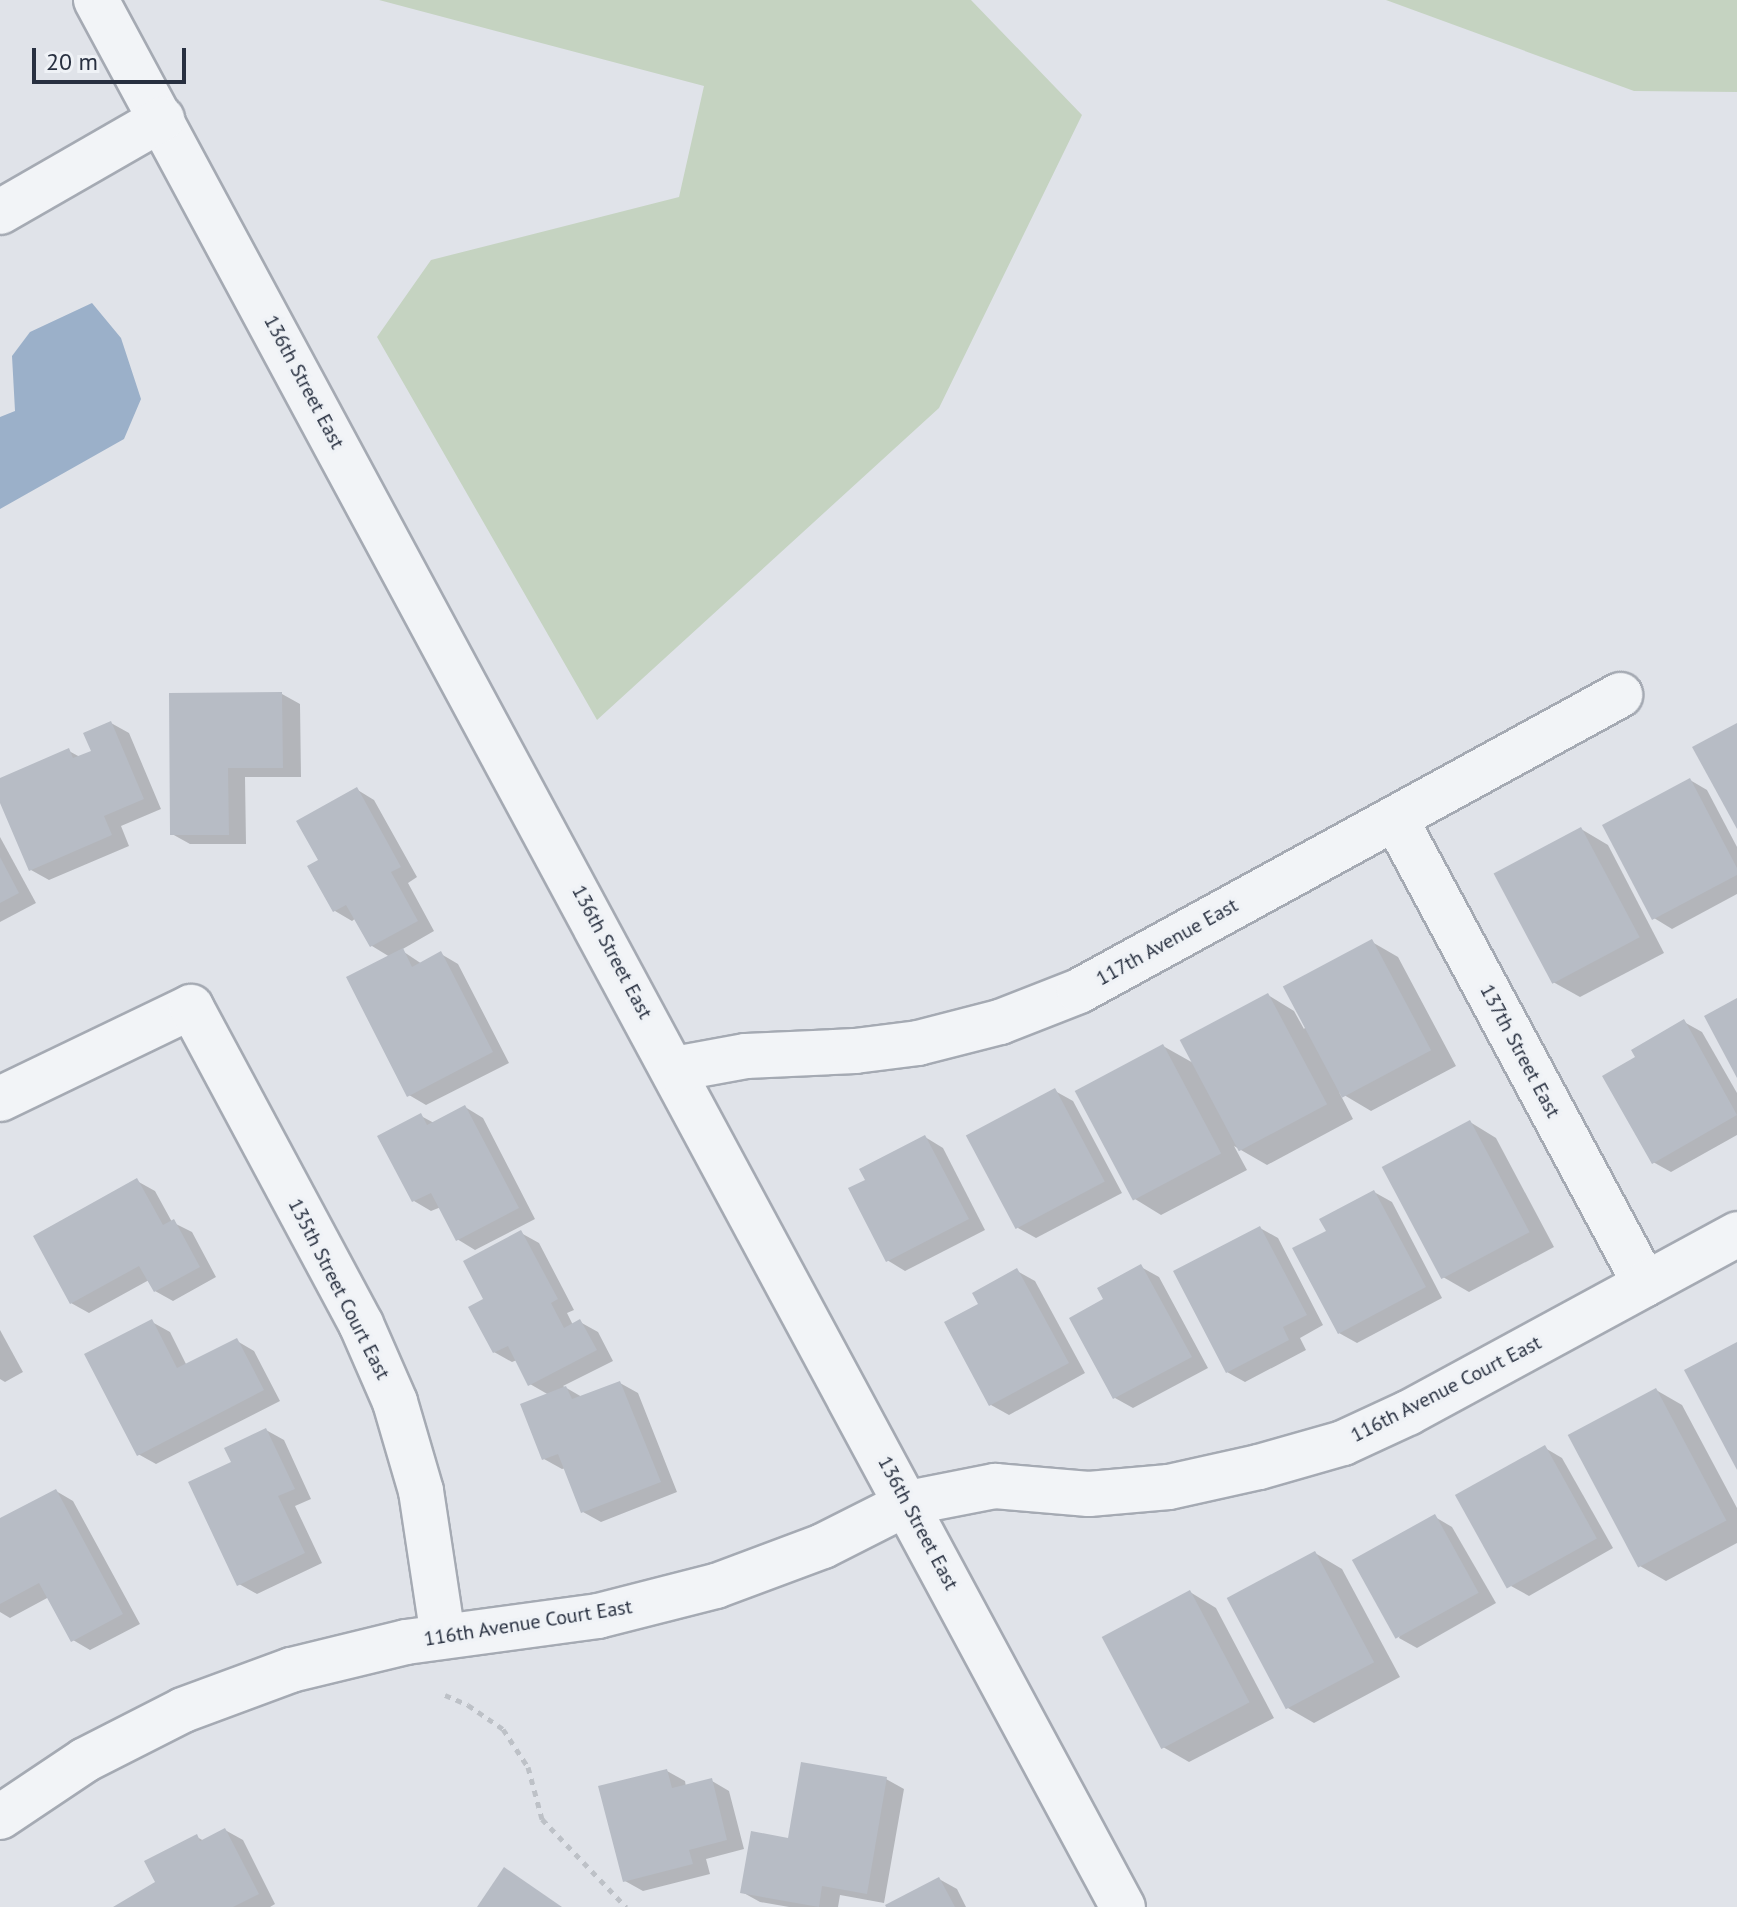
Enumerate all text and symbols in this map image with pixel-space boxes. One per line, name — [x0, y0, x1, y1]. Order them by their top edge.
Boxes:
scale bar — [36, 32, 190, 82]
text: 20 m — [46, 46, 98, 77]
street label: 136th Street East — [259, 311, 349, 453]
street label: 136th Street East — [567, 881, 657, 1023]
street label: 117th Avenue East — [1092, 893, 1242, 991]
street label: 137th Street East — [1475, 980, 1565, 1122]
street label: 135th Street Court East — [283, 1195, 395, 1383]
street label: 116th Avenue Court East — [1346, 1330, 1546, 1448]
street label: 136th Street East — [873, 1452, 963, 1594]
street label: 116th Avenue Court East — [422, 1595, 634, 1651]

